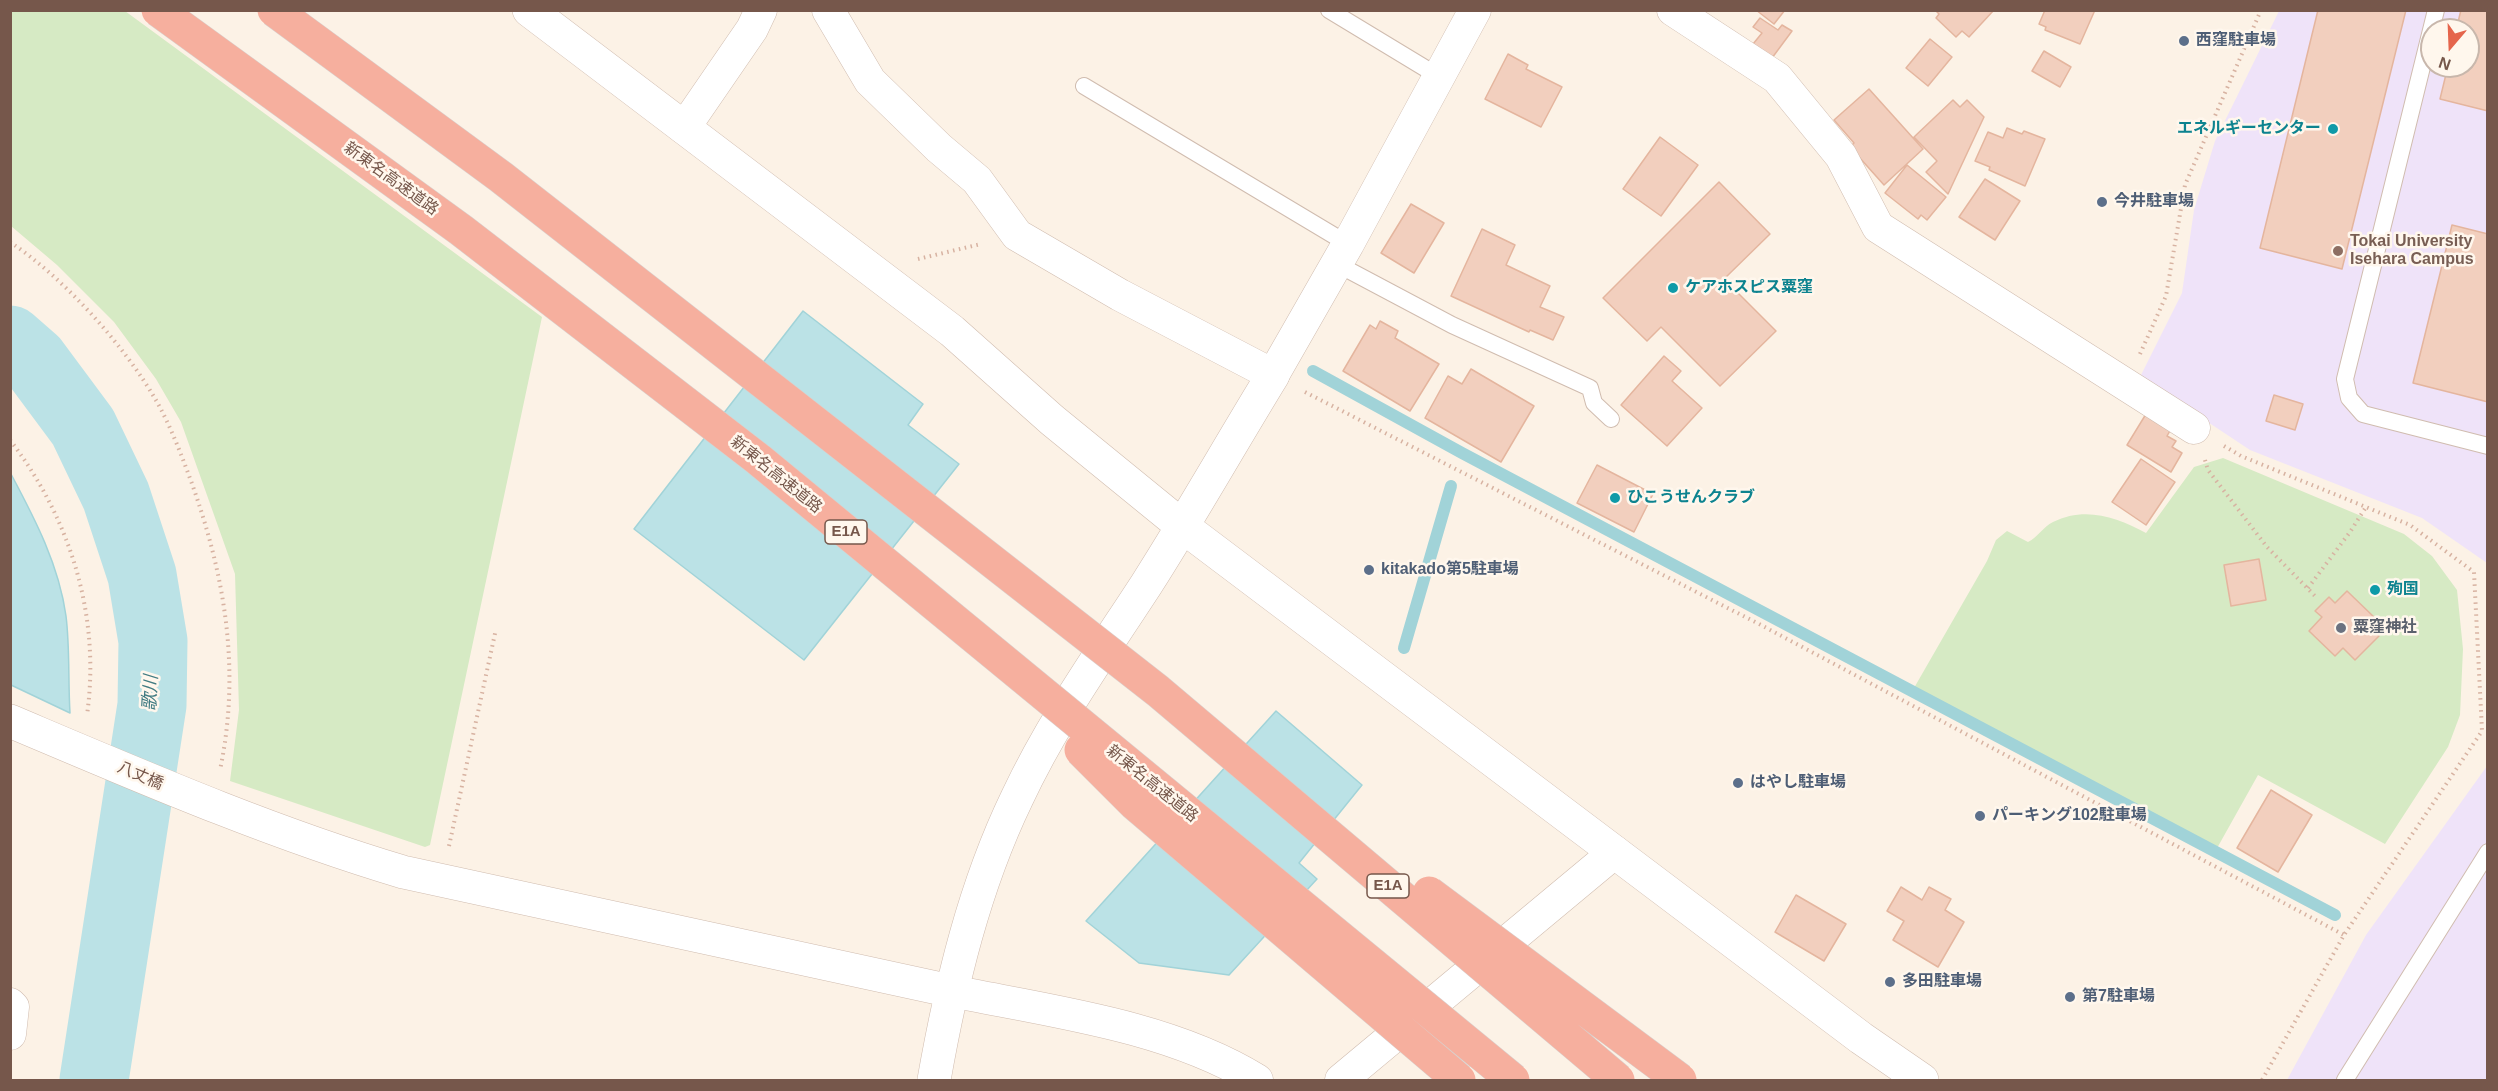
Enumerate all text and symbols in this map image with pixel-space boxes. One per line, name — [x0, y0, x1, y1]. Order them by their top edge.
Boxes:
north arrow — [2420, 18, 2480, 78]
place label: 西窪駐車場 — [2196, 31, 2276, 51]
marker: 西窪駐車場 — [2177, 34, 2191, 48]
text: N — [2436, 54, 2453, 74]
place label: エネルギーセンター — [2177, 119, 2321, 139]
marker: エネルギーセンター — [2326, 122, 2340, 136]
street label: 新東名高速道路 — [340, 138, 442, 220]
place label: 今井駐車場 — [2114, 192, 2194, 212]
marker: 今井駐車場 — [2095, 195, 2109, 209]
place label: Tokai University Isehara Campus — [2350, 232, 2474, 270]
marker: Tokai University Isehara Campus — [2331, 244, 2345, 258]
place label: ケアホスピス粟窪 — [1685, 278, 1813, 298]
marker: ケアホスピス粟窪 — [1666, 281, 1680, 295]
street label: 新東名高速道路 — [726, 432, 826, 518]
place label: ひこうせんクラブ — [1627, 488, 1755, 508]
marker: ひこうせんクラブ — [1608, 491, 1622, 505]
road number: E1A — [825, 520, 867, 544]
place label: kitakado第5駐車場 — [1381, 560, 1519, 580]
marker: kitakado第5駐車場 — [1362, 563, 1376, 577]
place label: 殉国 — [2387, 580, 2419, 600]
marker: 殉国 — [2368, 583, 2382, 597]
place label: 粟窪神社 — [2353, 618, 2417, 638]
marker: 粟窪神社 — [2334, 621, 2348, 635]
water label: 歌川 — [139, 674, 163, 712]
street label: 新東名高速道路 — [1102, 741, 1202, 827]
street label: 八丈橋 — [114, 758, 166, 794]
place label: はやし駐車場 — [1750, 773, 1846, 793]
marker: はやし駐車場 — [1731, 776, 1745, 790]
place label: パーキング102駐車場 — [1992, 806, 2147, 826]
marker: パーキング102駐車場 — [1973, 809, 1987, 823]
road number: E1A — [1367, 874, 1409, 898]
place label: 多田駐車場 — [1902, 972, 1982, 992]
marker: 多田駐車場 — [1883, 975, 1897, 989]
place label: 第7駐車場 — [2082, 987, 2155, 1007]
marker: 第7駐車場 — [2063, 990, 2077, 1004]

